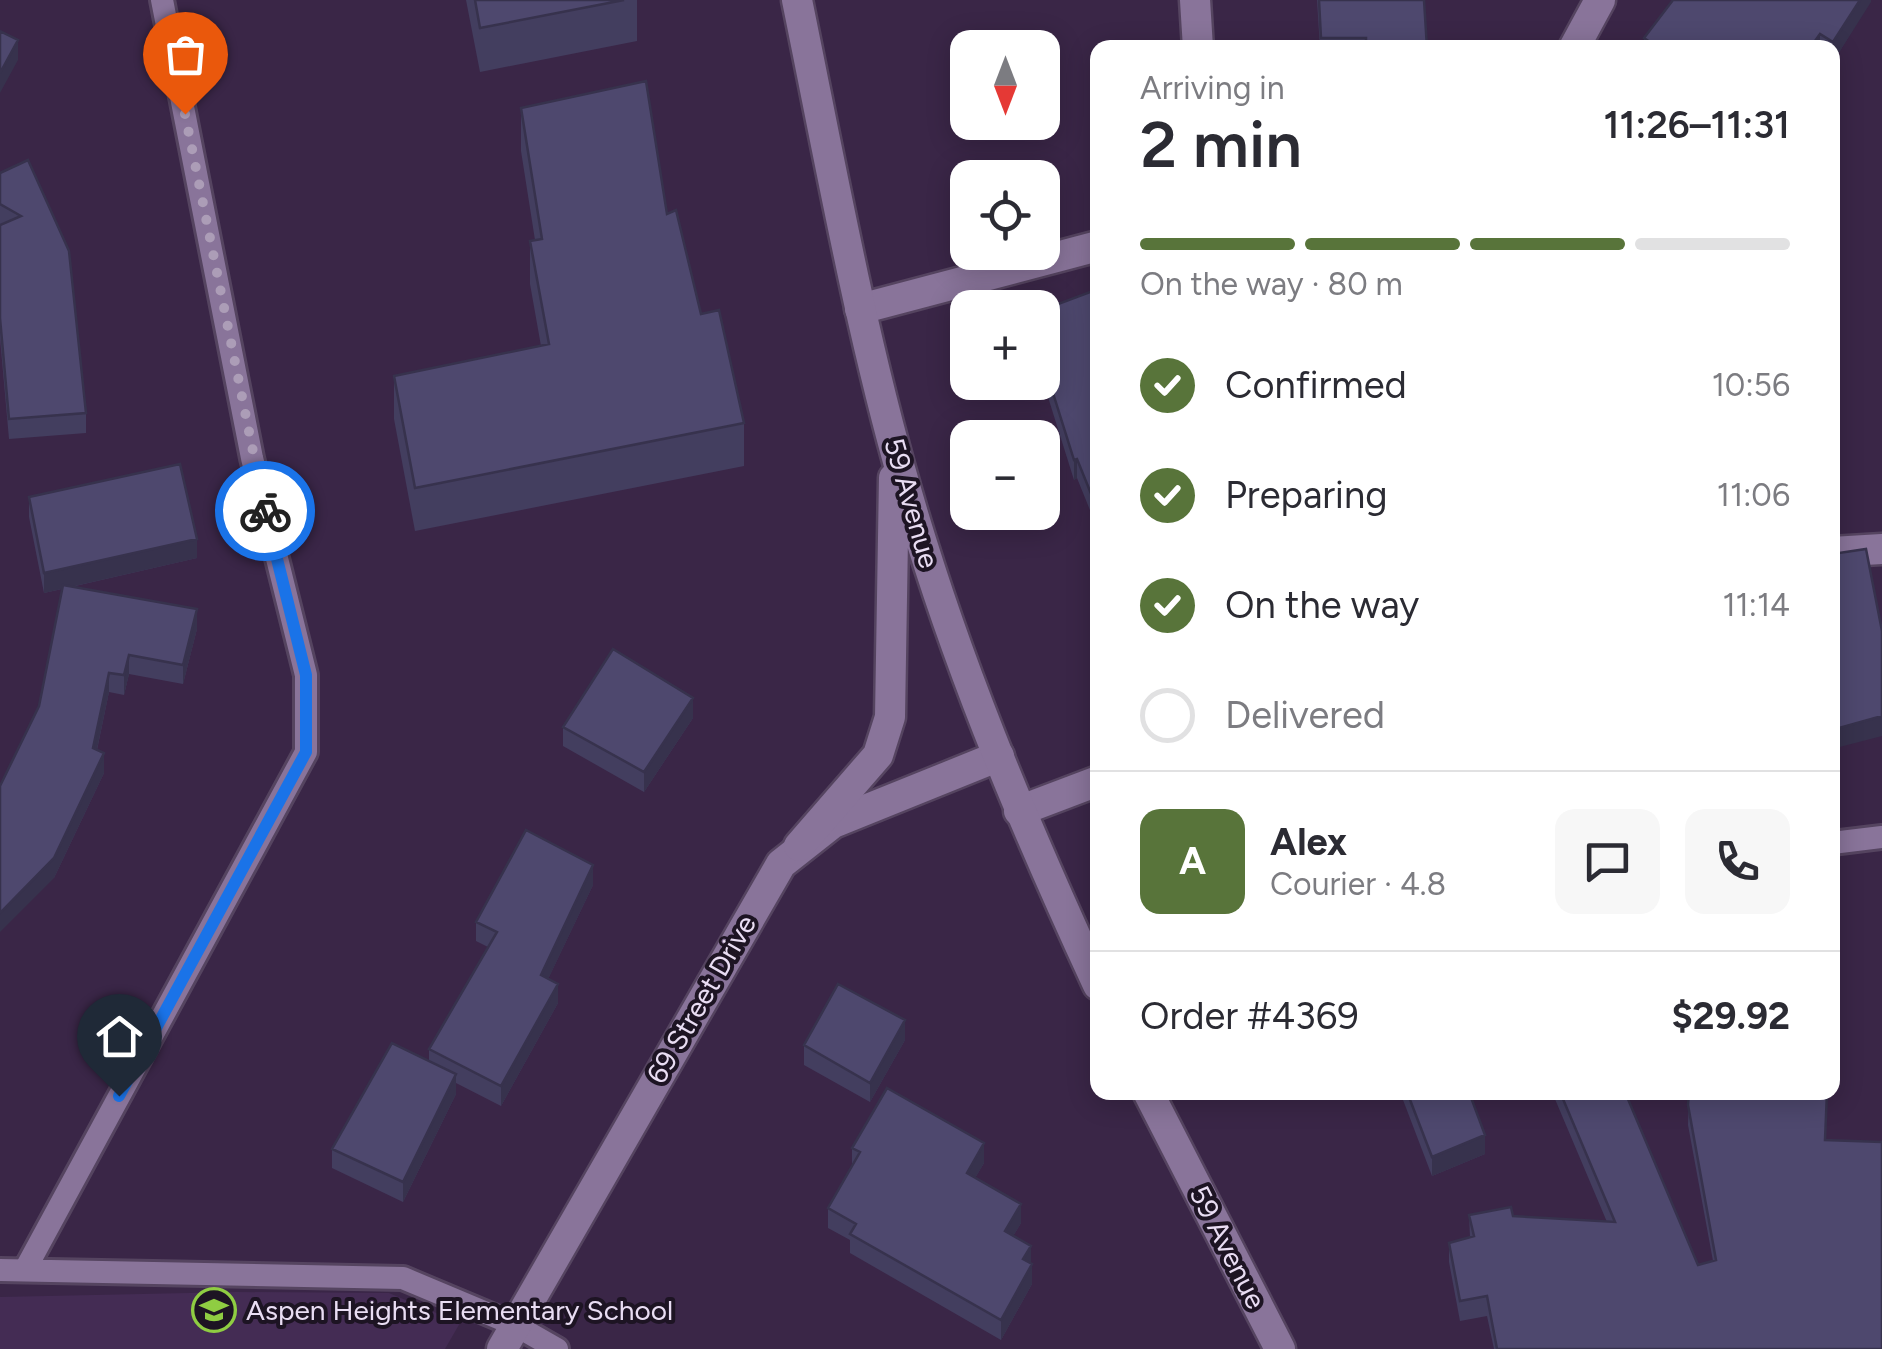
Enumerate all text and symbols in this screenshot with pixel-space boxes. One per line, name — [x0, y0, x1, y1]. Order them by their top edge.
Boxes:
pin — [143, 12, 228, 115]
icon: bag — [158, 27, 213, 82]
north arrow — [950, 30, 1060, 140]
map controls — [950, 30, 1060, 530]
text: Arriving in — [1140, 69, 1285, 107]
text: 11:26–11:31 — [1604, 102, 1790, 148]
text: 2 min — [1140, 105, 1302, 183]
button: locate — [950, 160, 1060, 270]
text: On the way · 80 m — [1140, 265, 1403, 303]
button: + — [950, 290, 1060, 400]
icon: check — [1140, 358, 1195, 413]
text: Confirmed — [1225, 362, 1407, 408]
text: 10:56 — [1712, 366, 1790, 404]
button: − — [950, 420, 1060, 530]
street label: 59 Avenue — [877, 434, 947, 572]
courier — [215, 461, 315, 561]
icon: check — [1140, 468, 1195, 523]
text: Preparing — [1225, 472, 1387, 518]
text: 11:06 — [1717, 476, 1790, 514]
icon: bike — [238, 484, 293, 539]
icon: check — [1140, 578, 1195, 633]
text: On the way — [1225, 582, 1419, 628]
text: 11:14 — [1722, 586, 1790, 624]
text: Delivered — [1225, 692, 1385, 738]
button: chat — [1555, 809, 1660, 914]
button: phone — [1685, 809, 1790, 914]
text: Alex — [1270, 819, 1347, 865]
text: A — [1179, 838, 1206, 884]
text: Courier · 4.8 — [1270, 865, 1446, 903]
street label: 69 Street Drive — [639, 909, 763, 1089]
text: Order #4369 — [1140, 993, 1359, 1039]
text: $29.92 — [1671, 993, 1790, 1039]
pin — [77, 994, 162, 1097]
icon: home — [92, 1009, 147, 1064]
street label: 59 Avenue — [1183, 1180, 1273, 1314]
school or university icon: Aspen Heights Elementary School — [191, 1287, 237, 1333]
place label: Aspen Heights Elementary School — [246, 1293, 673, 1327]

